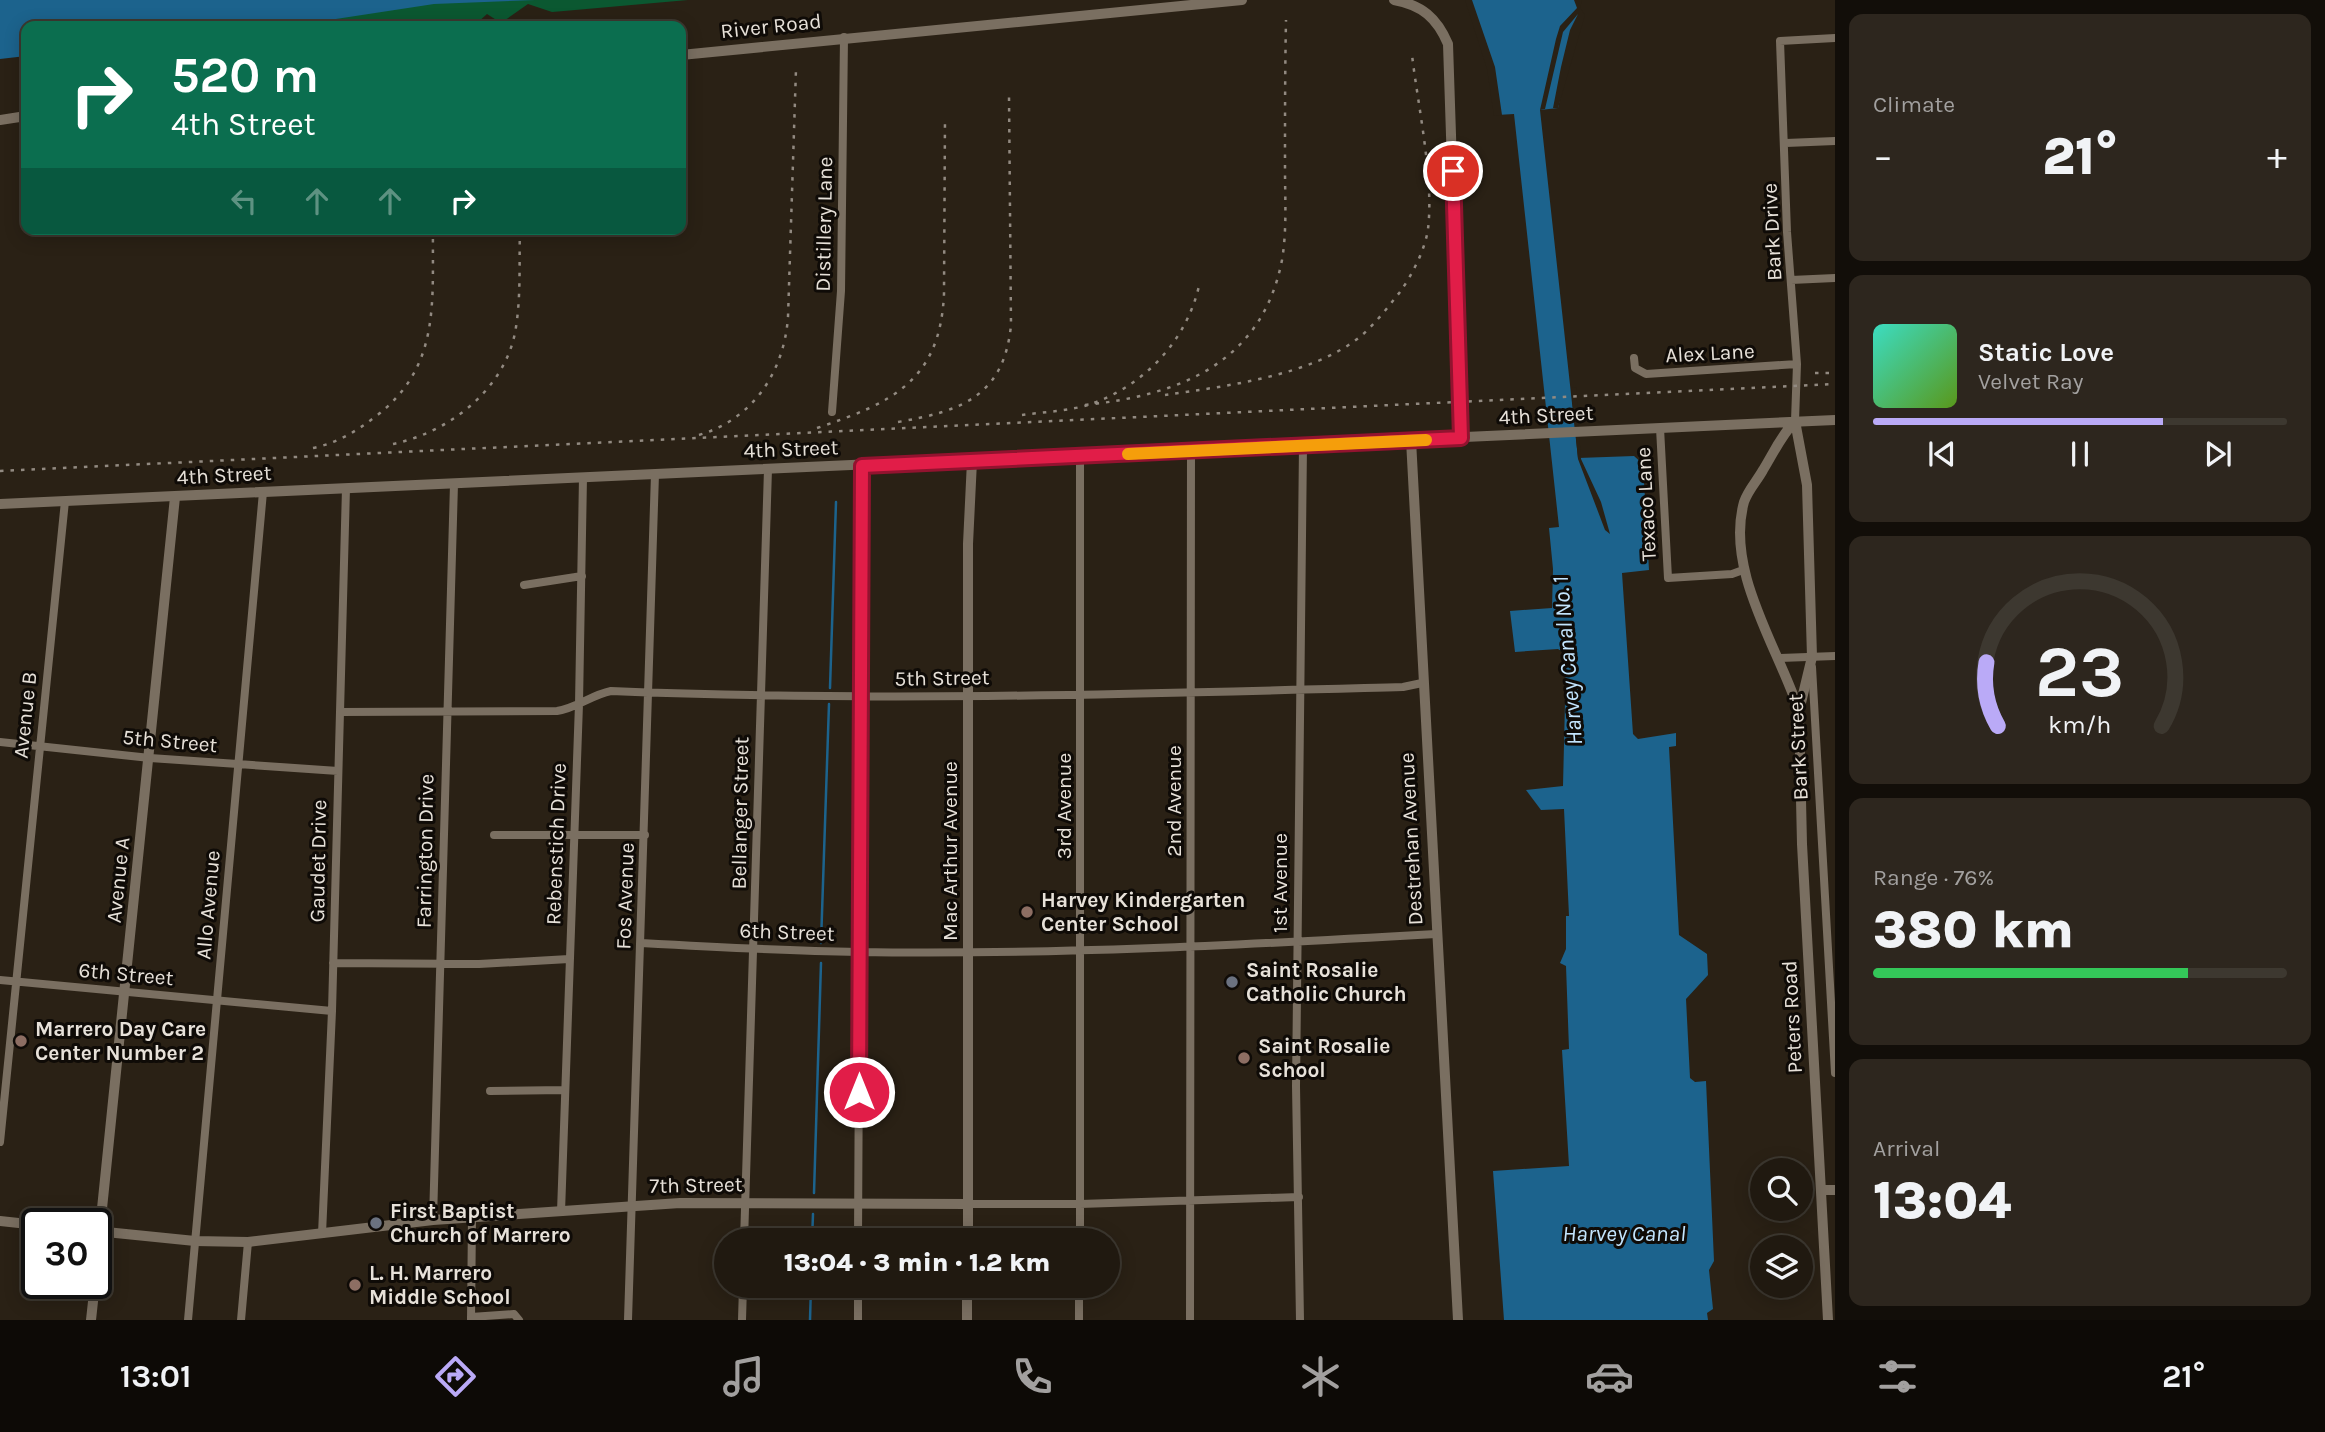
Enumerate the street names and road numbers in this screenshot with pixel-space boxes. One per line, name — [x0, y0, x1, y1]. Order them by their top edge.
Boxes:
street label: River Road — [719, 9, 823, 43]
street label: Distillery Lane — [811, 156, 837, 292]
street label: Bark Drive — [1757, 182, 1787, 282]
street label: Alex Lane — [1665, 339, 1755, 367]
street label: 4th Street — [1498, 401, 1594, 429]
street label: 4th Street — [743, 435, 839, 463]
street label: Texaco Lane — [1631, 446, 1661, 562]
street label: 4th Street — [176, 461, 272, 489]
street label: 5th Street — [894, 665, 990, 691]
street label: Avenue B — [9, 670, 41, 760]
street label: Bark Street — [1783, 693, 1813, 801]
street label: 5th Street — [122, 725, 218, 757]
street label: Bellanger Street — [727, 736, 753, 890]
street label: 2nd Avenue — [1162, 745, 1186, 857]
street label: Destrehan Avenue — [1394, 752, 1428, 926]
street label: 3rd Avenue — [1052, 753, 1076, 859]
street label: Mac Arthur Avenue — [938, 761, 962, 941]
street label: Rebenstich Drive — [541, 762, 571, 926]
street label: Farrington Drive — [412, 774, 438, 928]
street label: Gaudet Drive — [305, 799, 331, 923]
street label: 1st Avenue — [1268, 833, 1292, 933]
street label: Avenue A — [102, 836, 134, 924]
street label: Fos Avenue — [611, 842, 639, 950]
street label: Allo Avenue — [191, 849, 225, 961]
street label: 6th Street — [739, 918, 835, 946]
street label: 6th Street — [78, 958, 175, 990]
street label: Peters Road — [1777, 960, 1807, 1074]
street label: 7th Street — [649, 1172, 743, 1198]

